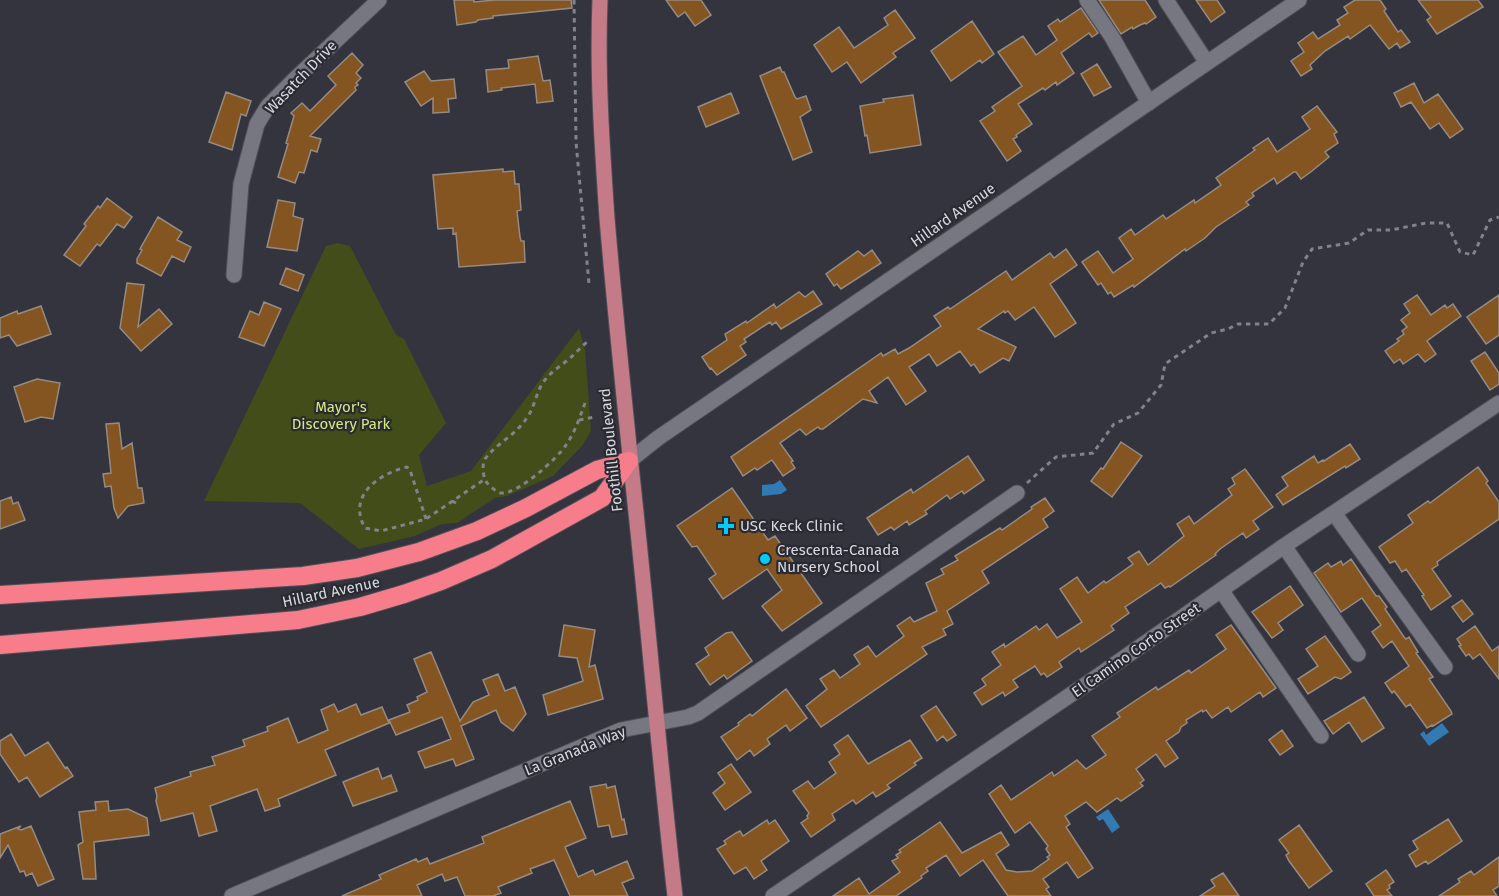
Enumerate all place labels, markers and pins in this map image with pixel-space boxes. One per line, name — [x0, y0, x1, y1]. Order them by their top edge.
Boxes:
marker: USC Keck Clinic — [717, 517, 735, 535]
place label: USC Keck Clinic — [740, 517, 843, 535]
place label: Crescenta-Canada Nursery School — [777, 541, 899, 576]
marker: Crescenta-Canada Nursery School — [758, 552, 772, 566]

